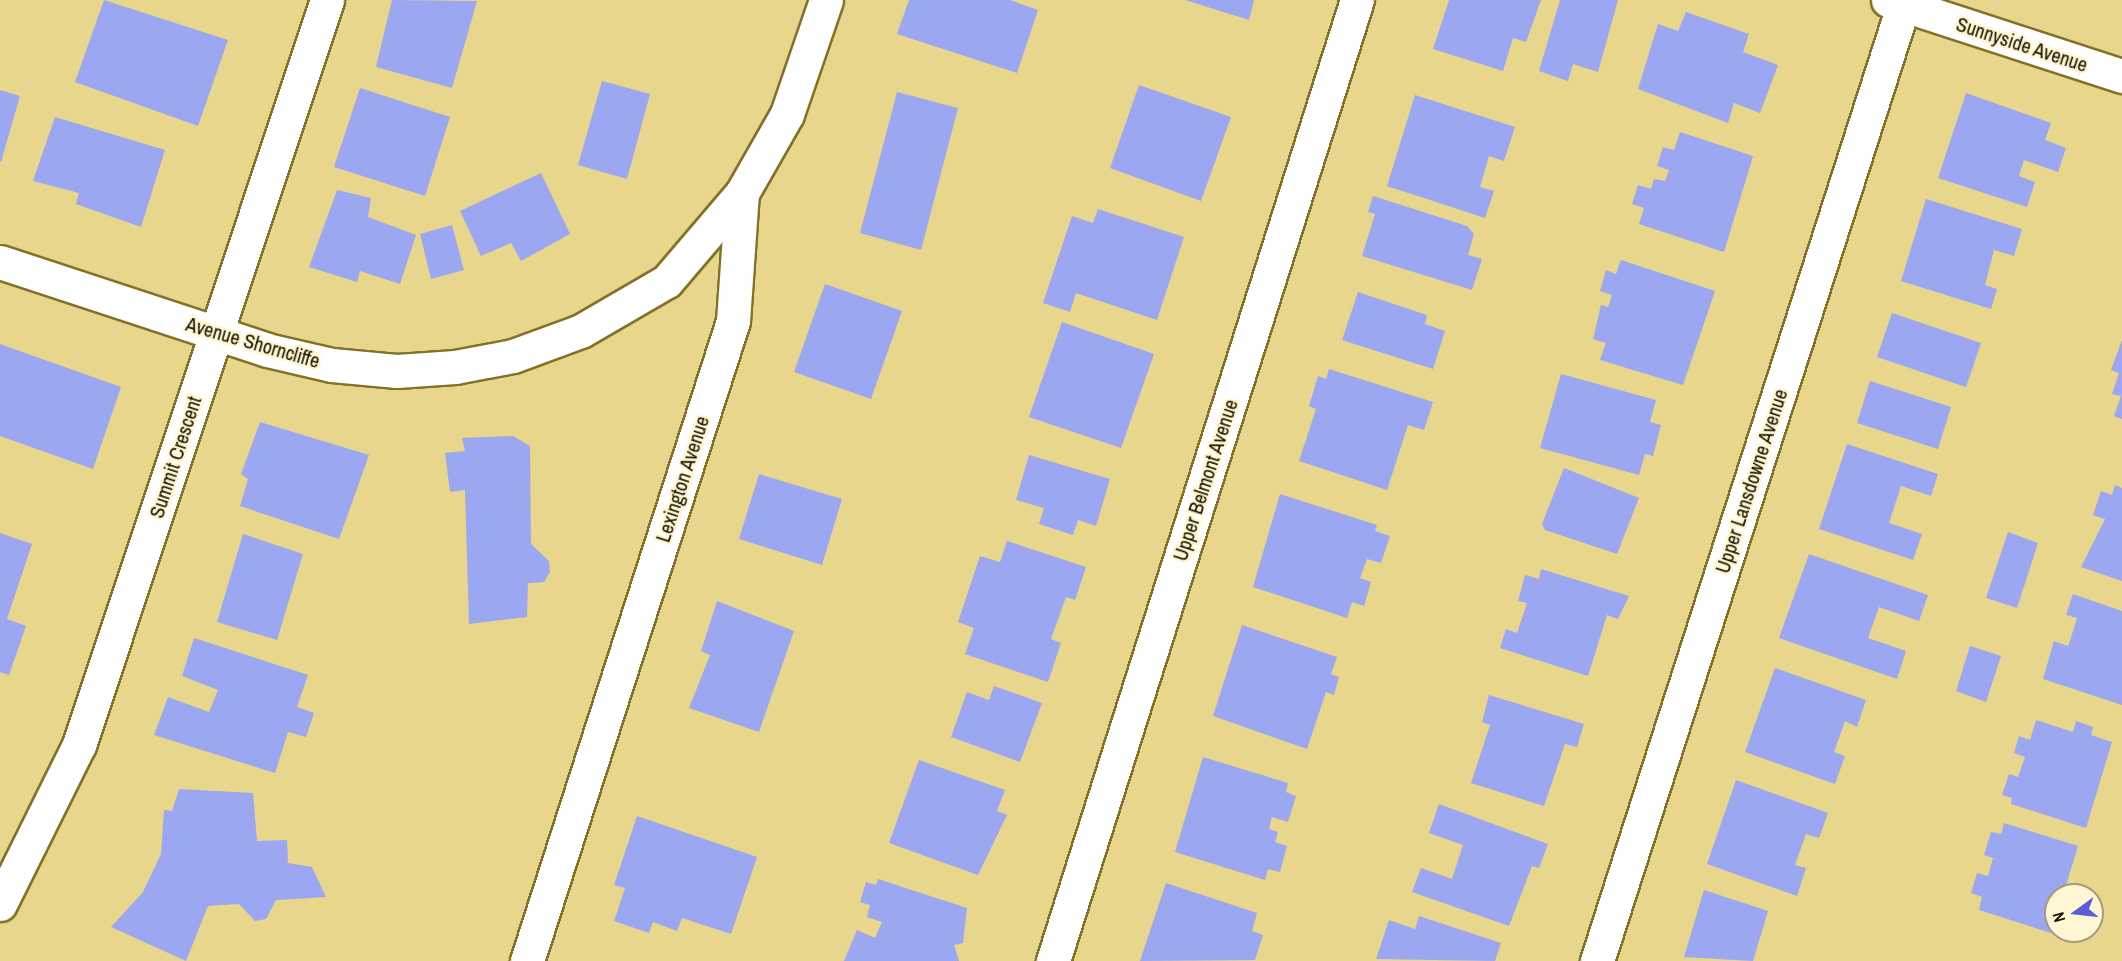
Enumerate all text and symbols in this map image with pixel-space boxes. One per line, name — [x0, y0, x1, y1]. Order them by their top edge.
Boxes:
street label: Sunnyside Avenue — [1953, 11, 2091, 77]
street label: Avenue Shorncliffe — [183, 311, 323, 373]
street label: Upper Lansdowne Avenue — [1710, 386, 1792, 576]
street label: Summit Crescent — [144, 393, 206, 521]
street label: Upper Belmont Avenue — [1167, 396, 1243, 564]
street label: Lexington Avenue — [650, 413, 714, 545]
north arrow — [2044, 883, 2104, 943]
text: N — [2047, 910, 2070, 925]

